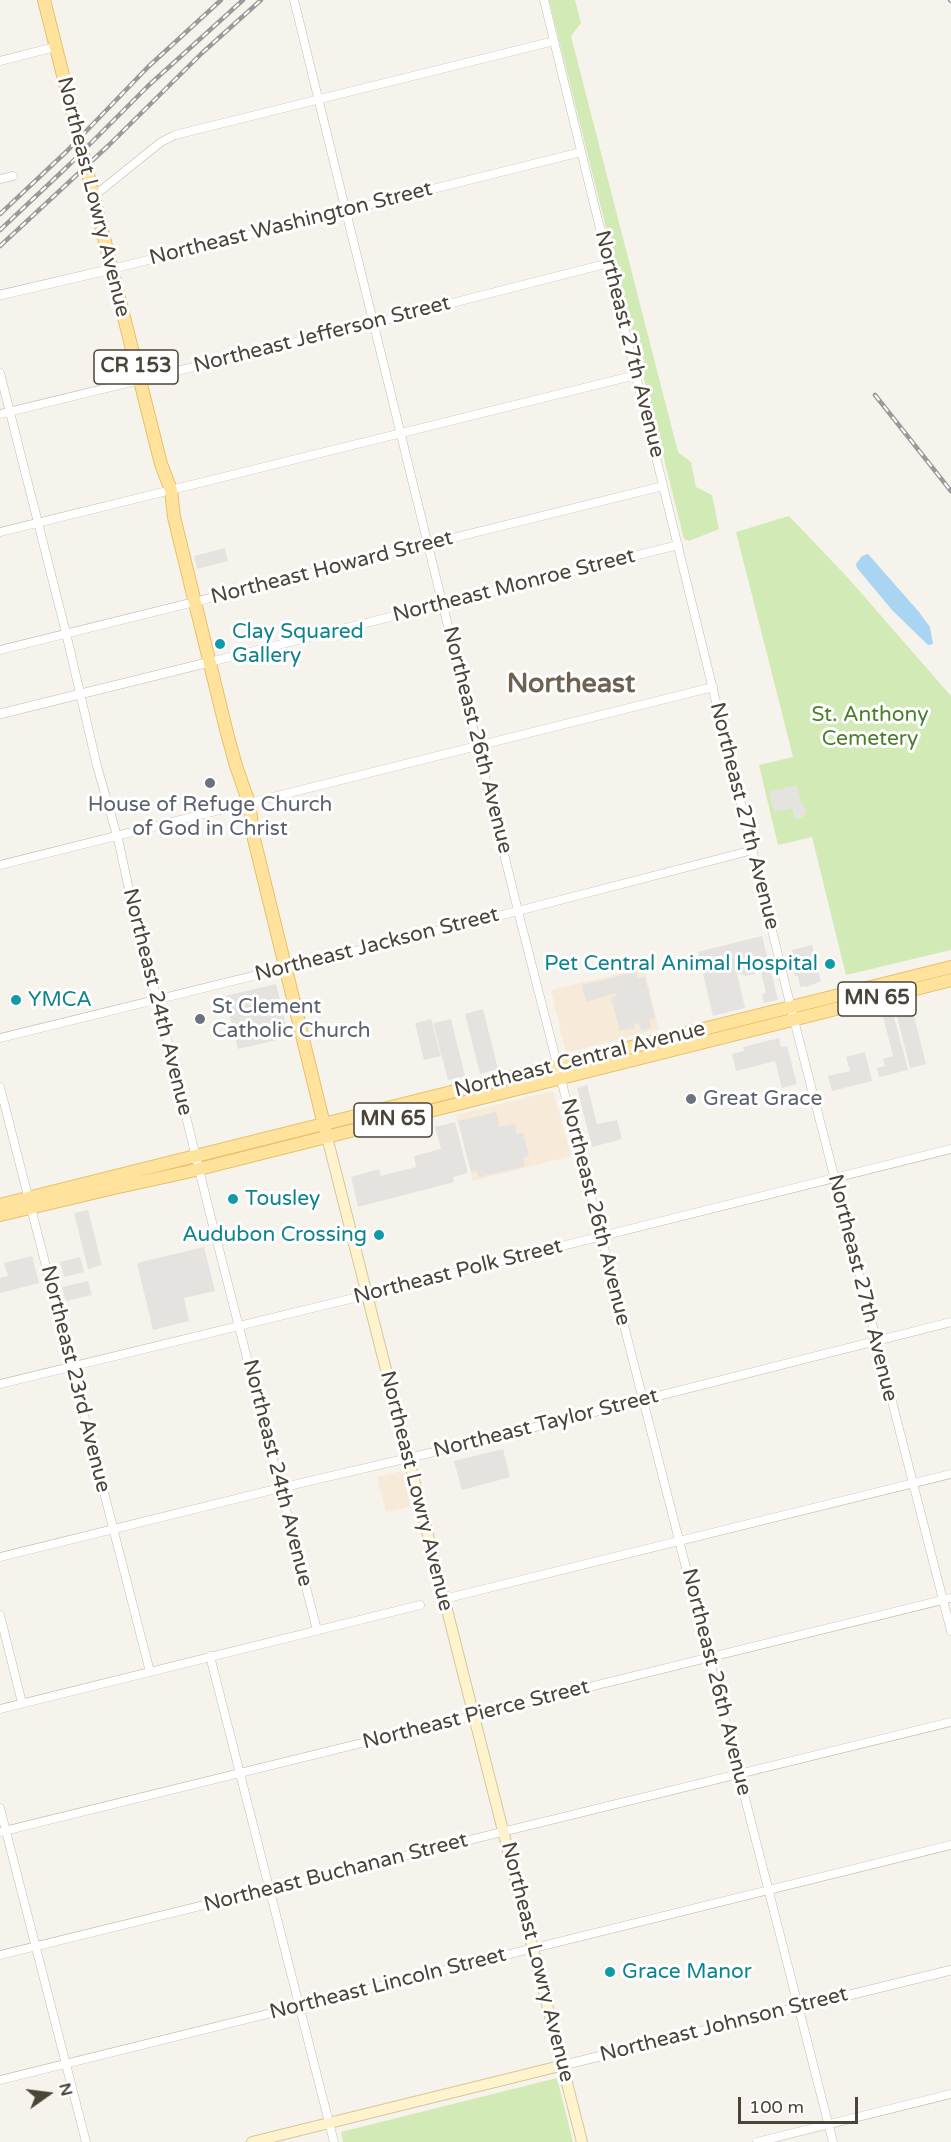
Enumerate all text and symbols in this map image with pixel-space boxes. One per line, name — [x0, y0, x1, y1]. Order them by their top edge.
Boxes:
street label: Northeast Lowry Avenue — [51, 74, 135, 320]
street label: Northeast Washington Street — [147, 177, 435, 271]
street label: Northeast 27th Avenue — [589, 228, 669, 460]
street label: Northeast Jefferson Street — [191, 291, 453, 379]
road number: CR 153 — [94, 350, 178, 384]
street label: Northeast Howard Street — [208, 526, 456, 610]
street label: Northeast Monroe Street — [390, 544, 638, 628]
place label: Clay Squared Gallery — [232, 619, 364, 669]
street label: Northeast 26th Avenue — [437, 624, 517, 856]
marker: Clay Squared Gallery — [213, 637, 227, 651]
district label: Northeast — [507, 669, 635, 701]
street label: Northeast 27th Avenue — [704, 700, 784, 932]
park label: St. Anthony Cemetery — [812, 702, 928, 752]
marker: House of Refuge Church of God in Christ — [203, 776, 217, 790]
place label: House of Refuge Church of God in Christ — [88, 792, 332, 842]
street label: Northeast 24th Avenue — [117, 886, 197, 1118]
street label: Northeast Jackson Street — [252, 902, 502, 988]
place label: Pet Central Animal Hospital — [544, 951, 818, 977]
marker: Pet Central Animal Hospital — [823, 957, 837, 971]
road number: MN 65 — [838, 982, 916, 1016]
place label: YMCA — [28, 987, 92, 1013]
marker: YMCA — [9, 993, 23, 1007]
place label: St Clement Catholic Church — [212, 994, 371, 1044]
marker: St Clement Catholic Church — [193, 1012, 207, 1026]
street label: Northeast Central Avenue — [452, 1017, 708, 1103]
place label: Great Grace — [703, 1086, 822, 1112]
marker: Great Grace — [684, 1092, 698, 1106]
street label: Northeast 26th Avenue — [555, 1096, 635, 1328]
road number: MN 65 — [354, 1103, 432, 1137]
street label: Northeast 27th Avenue — [822, 1172, 902, 1404]
place label: Tousley — [245, 1186, 320, 1212]
marker: Tousley — [226, 1192, 240, 1206]
place label: Audubon Crossing — [182, 1222, 367, 1248]
marker: Audubon Crossing — [372, 1228, 386, 1242]
street label: Northeast Polk Street — [351, 1234, 565, 1310]
street label: Northeast 23rd Avenue — [35, 1263, 115, 1495]
street label: Northeast 24th Avenue — [237, 1357, 317, 1589]
street label: Northeast Lowry Avenue — [374, 1368, 458, 1614]
street label: Northeast Taylor Street — [431, 1384, 661, 1464]
street label: Northeast 26th Avenue — [676, 1566, 756, 1798]
street label: Northeast Pierce Street — [360, 1675, 592, 1755]
street label: Northeast Buchanan Street — [201, 1828, 471, 1918]
street label: Northeast Lowry Avenue — [495, 1839, 579, 2085]
street label: Northeast Lincoln Street — [267, 1942, 509, 2026]
place label: Grace Manor — [622, 1959, 752, 1985]
marker: Grace Manor — [603, 1965, 617, 1979]
street label: Northeast Johnson Street — [597, 1982, 851, 2068]
north arrow — [18, 2064, 78, 2124]
text: N — [54, 2081, 77, 2098]
scale bar — [741, 2085, 861, 2123]
text: 100 m — [749, 2096, 804, 2118]

